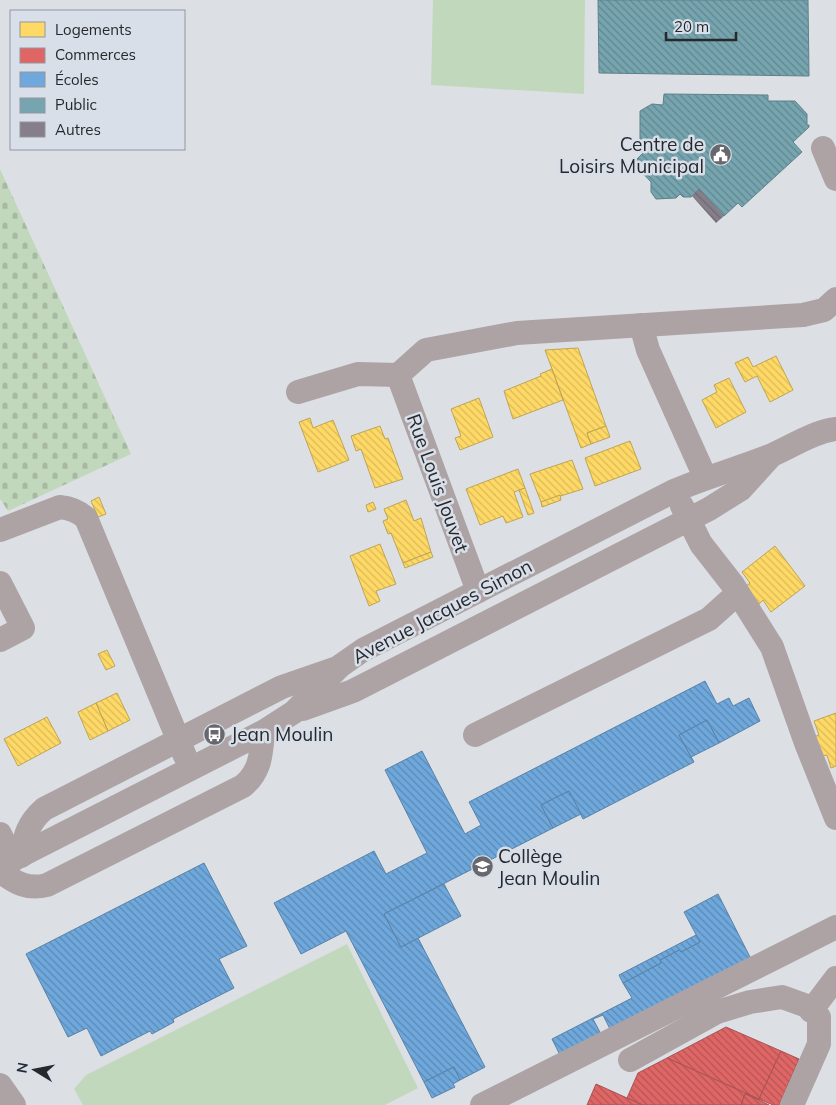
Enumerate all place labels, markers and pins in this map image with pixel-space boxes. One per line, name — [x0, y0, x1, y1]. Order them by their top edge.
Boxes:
place label: Centre de Loisirs Municipal — [559, 132, 704, 178]
public building icon: Centre de Loisirs Municipal — [708, 143, 732, 167]
bus stop icon: Jean Moulin — [203, 722, 227, 746]
place label: Jean Moulin — [231, 722, 333, 746]
place label: Collège Jean Moulin — [498, 844, 600, 890]
school or university icon: Collège Jean Moulin — [470, 855, 494, 879]

